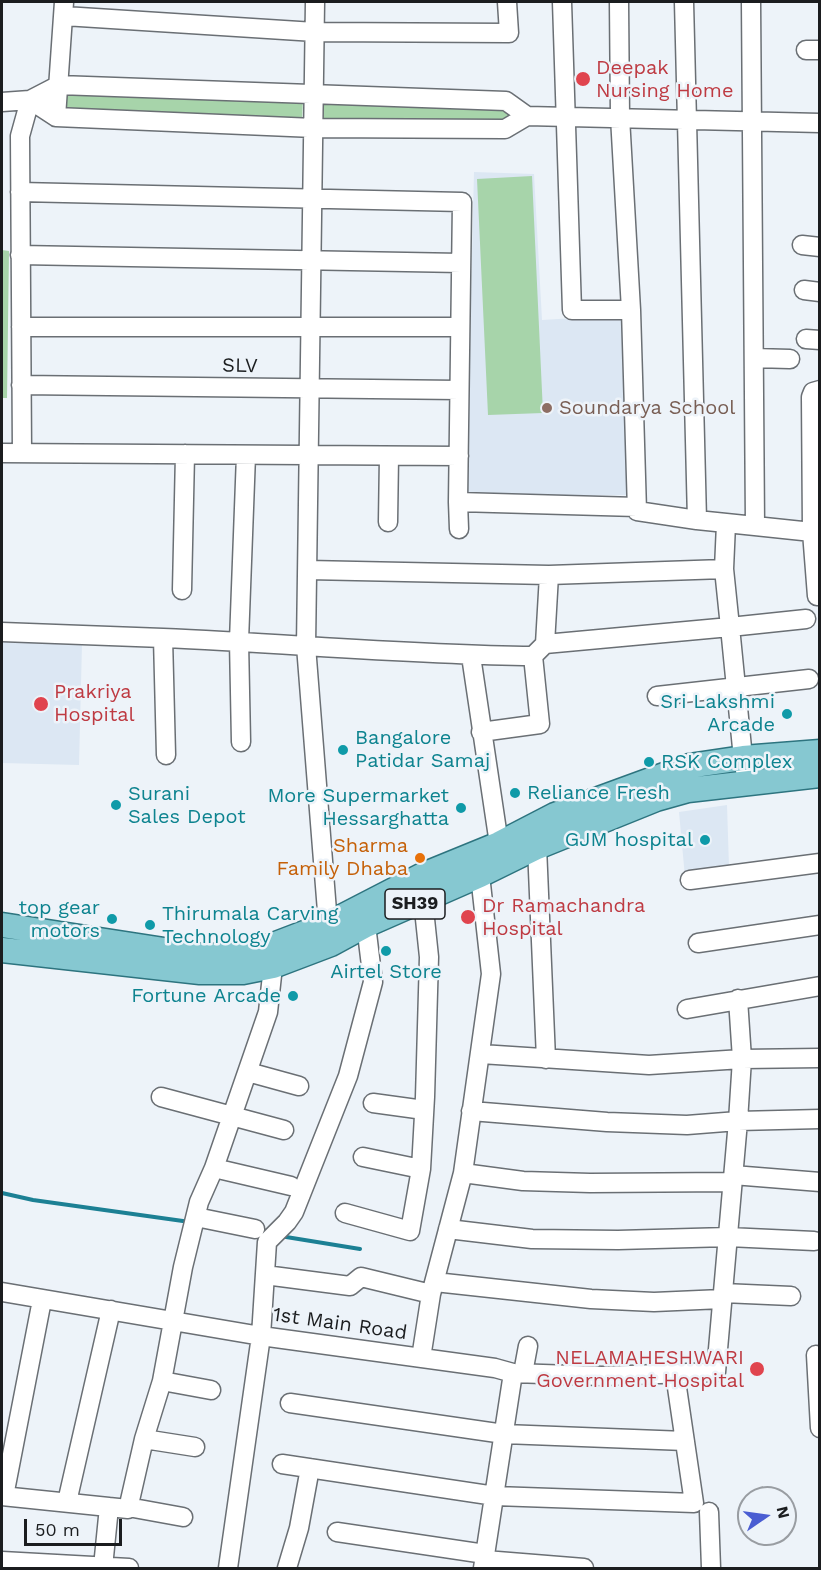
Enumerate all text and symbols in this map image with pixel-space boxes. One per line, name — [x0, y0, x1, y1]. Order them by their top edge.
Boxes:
place label: Deepak Nursing Home — [596, 56, 733, 103]
marker: Deepak Nursing Home — [574, 70, 592, 88]
street label: SLV — [222, 354, 258, 378]
place label: Soundarya School — [559, 396, 735, 420]
marker: Soundarya School — [540, 401, 554, 415]
place label: Prakriya Hospital — [54, 680, 135, 727]
place label: Sri Lakshmi Arcade — [660, 690, 775, 737]
marker: Prakriya Hospital — [32, 695, 50, 713]
marker: Sri Lakshmi Arcade — [780, 707, 794, 721]
place label: Bangalore Patidar Samaj — [355, 726, 490, 773]
marker: Bangalore Patidar Samaj — [336, 743, 350, 757]
place label: RSK Complex — [661, 750, 792, 774]
marker: RSK Complex — [642, 755, 656, 769]
place label: Reliance Fresh — [527, 781, 670, 805]
place label: Surani Sales Depot — [128, 782, 246, 829]
place label: More Supermarket Hessarghatta — [267, 784, 449, 831]
marker: Reliance Fresh — [508, 786, 522, 800]
marker: Surani Sales Depot — [109, 798, 123, 812]
marker: More Supermarket Hessarghatta — [454, 801, 468, 815]
place label: GJM hospital — [565, 828, 693, 852]
marker: GJM hospital — [698, 833, 712, 847]
place label: Sharma Family Dhaba — [276, 834, 408, 881]
marker: Sharma Family Dhaba — [413, 851, 427, 865]
road number: SH39 — [385, 889, 445, 919]
place label: Dr Ramachandra Hospital — [482, 894, 645, 941]
place label: top gear motors — [19, 896, 100, 943]
place label: Thirumala Carving Technology — [162, 902, 338, 949]
marker: Dr Ramachandra Hospital — [459, 908, 477, 926]
marker: top gear motors — [105, 912, 119, 926]
marker: Thirumala Carving Technology — [143, 918, 157, 932]
marker: Airtel Store — [379, 944, 393, 958]
place label: Airtel Store — [330, 960, 442, 984]
place label: Fortune Arcade — [131, 984, 281, 1008]
marker: Fortune Arcade — [286, 989, 300, 1003]
street label: 1st Main Road — [271, 1303, 409, 1345]
place label: NELAMAHESHWARI Government Hospital — [536, 1346, 744, 1393]
marker: NELAMAHESHWARI Government Hospital — [748, 1360, 766, 1378]
north arrow — [737, 1486, 797, 1546]
text: N — [772, 1504, 794, 1520]
scale bar — [27, 1507, 124, 1545]
text: 50 m — [35, 1519, 80, 1540]

